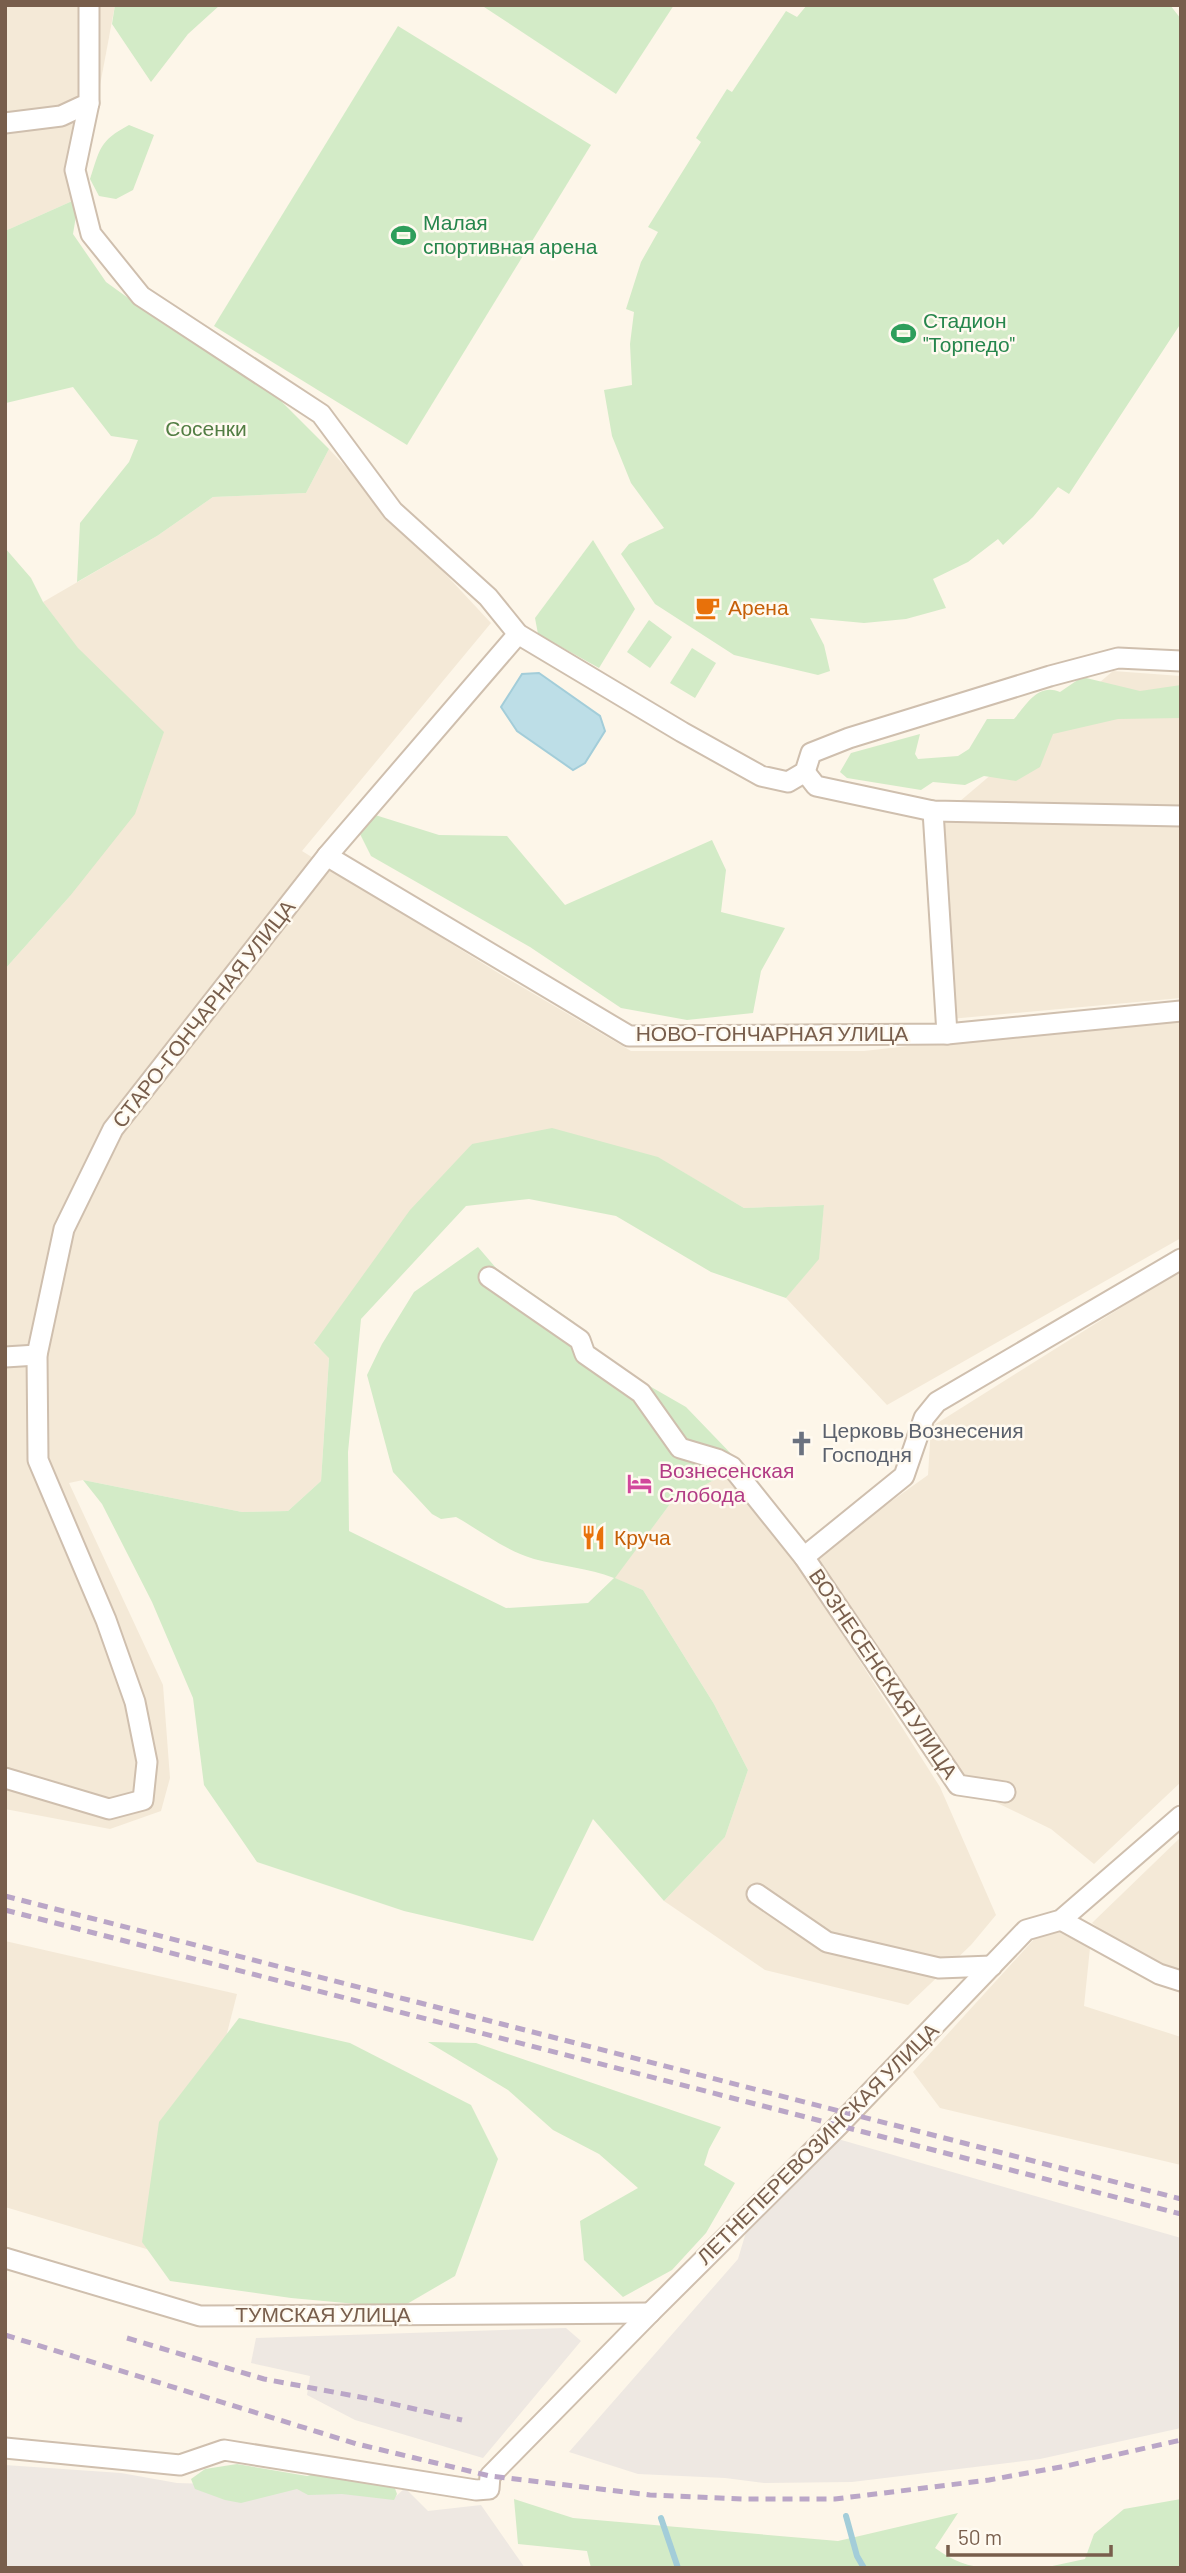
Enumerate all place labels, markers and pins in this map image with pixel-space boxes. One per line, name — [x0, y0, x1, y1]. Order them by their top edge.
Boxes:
place label: Малая спортивная арена — [423, 209, 598, 258]
sports icon: Малая спортивная арена — [389, 221, 417, 249]
place label: Стадион "Торпедо" — [923, 307, 1015, 356]
sports icon: Стадион "Торпедо" — [889, 319, 917, 347]
cafe icon: Арена — [694, 594, 722, 622]
place label: Арена — [728, 594, 789, 619]
place label: Церковь Вознесения Господня — [822, 1417, 1024, 1466]
church icon: Церковь Вознесения Господня — [788, 1429, 816, 1457]
place label: Вознесенская Слобода — [659, 1457, 794, 1506]
hotel icon: Вознесенская Слобода — [625, 1469, 653, 1497]
restaurant icon: Круча — [580, 1524, 608, 1552]
place label: Круча — [614, 1524, 671, 1549]

